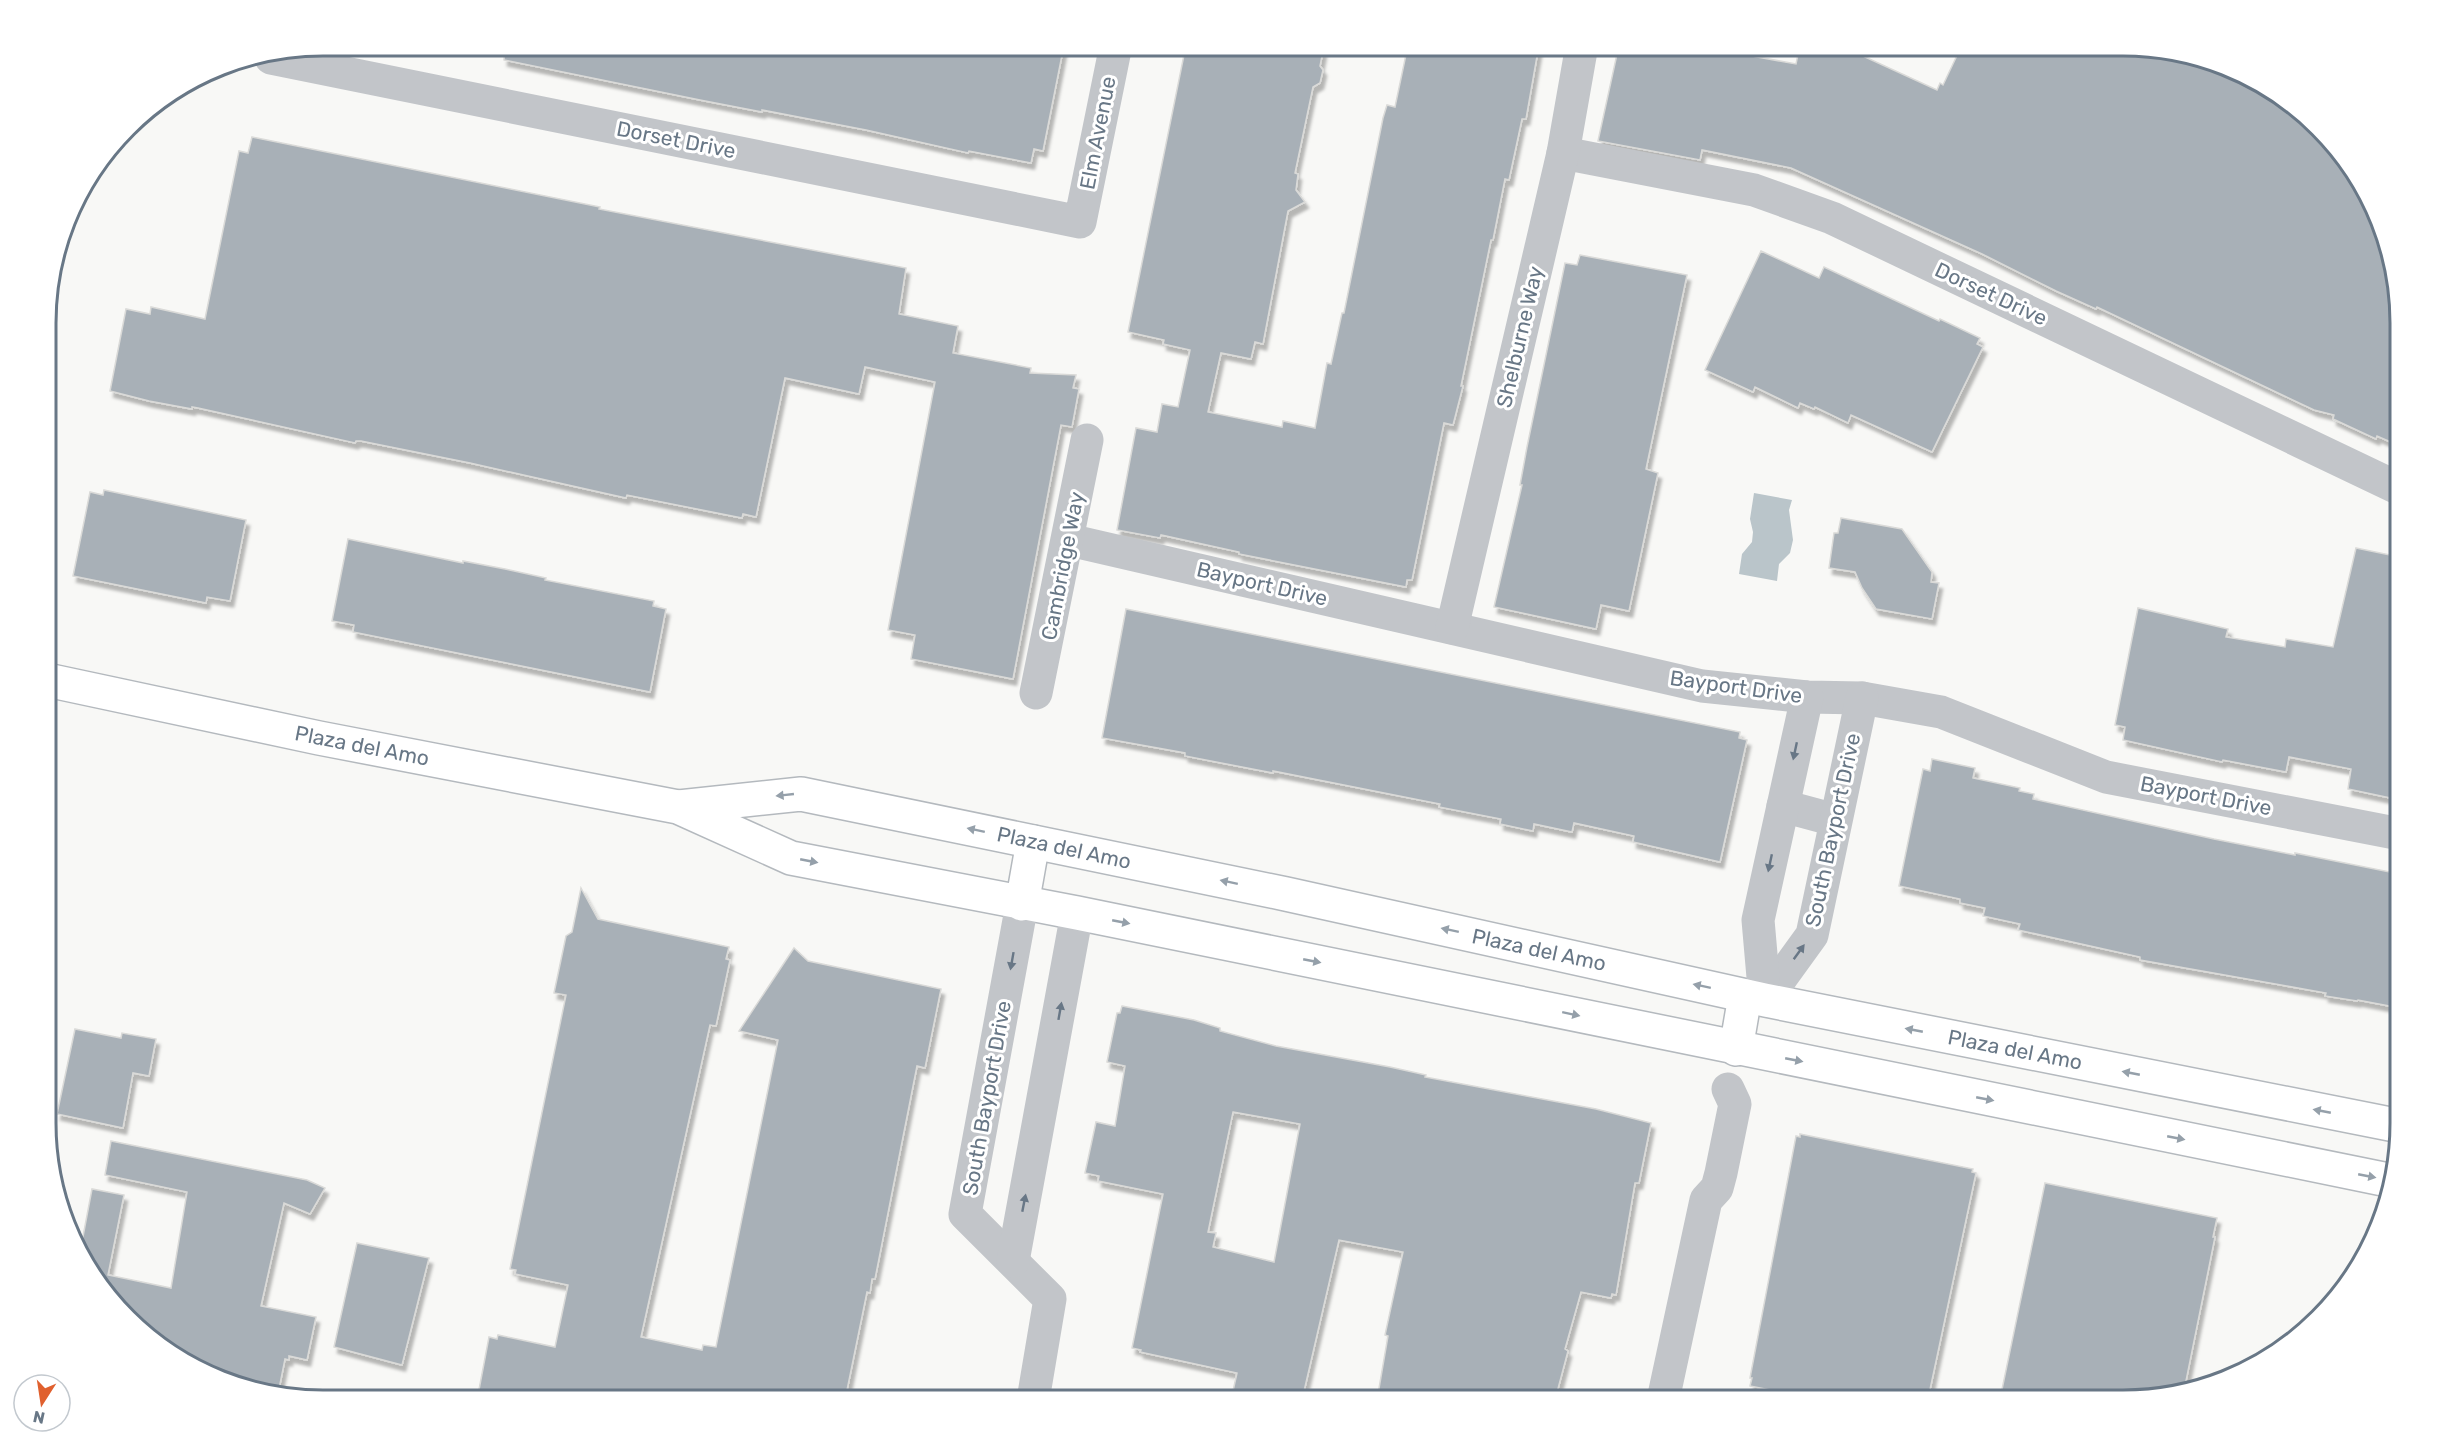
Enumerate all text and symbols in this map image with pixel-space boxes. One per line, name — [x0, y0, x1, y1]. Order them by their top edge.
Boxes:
street label: Elm Avenue — [1074, 74, 1121, 192]
street label: Dorset Drive — [614, 116, 738, 163]
street label: Dorset Drive — [1931, 257, 2051, 330]
street label: Shelburne Way — [1491, 263, 1548, 410]
street label: Cambridge Way — [1036, 489, 1089, 642]
street label: Bayport Drive — [1194, 556, 1330, 611]
street label: Bayport Drive — [1668, 665, 1804, 708]
street label: Plaza del Amo — [293, 720, 431, 771]
street label: South Bayport Drive — [1800, 731, 1865, 929]
one-way arrow — [1790, 742, 1799, 761]
street label: Bayport Drive — [2138, 771, 2274, 821]
one-way arrow — [775, 791, 794, 800]
street label: Plaza del Amo — [995, 821, 1133, 874]
one-way arrow — [966, 825, 985, 834]
one-way arrow — [1765, 854, 1774, 873]
one-way arrow — [800, 857, 818, 867]
one-way arrow — [1219, 877, 1238, 886]
one-way arrow — [1112, 918, 1131, 927]
street label: Plaza del Amo — [1470, 923, 1608, 976]
one-way arrow — [1441, 925, 1460, 935]
one-way arrow — [1793, 945, 1805, 960]
one-way arrow — [1007, 952, 1016, 971]
one-way arrow — [1303, 956, 1321, 966]
one-way arrow — [1693, 981, 1712, 990]
street label: South Bayport Drive — [957, 999, 1016, 1197]
one-way arrow — [1055, 1002, 1064, 1021]
one-way arrow — [1562, 1010, 1581, 1019]
street label: Plaza del Amo — [1946, 1024, 2084, 1075]
one-way arrow — [1904, 1025, 1923, 1034]
one-way arrow — [1784, 1056, 1803, 1066]
one-way arrow — [2121, 1068, 2140, 1077]
one-way arrow — [1976, 1095, 1995, 1104]
one-way arrow — [2313, 1106, 2332, 1115]
one-way arrow — [2167, 1134, 2186, 1143]
one-way arrow — [2358, 1172, 2377, 1181]
one-way arrow — [1020, 1194, 1029, 1213]
north arrow — [12, 1373, 72, 1433]
text: N — [31, 1407, 47, 1428]

